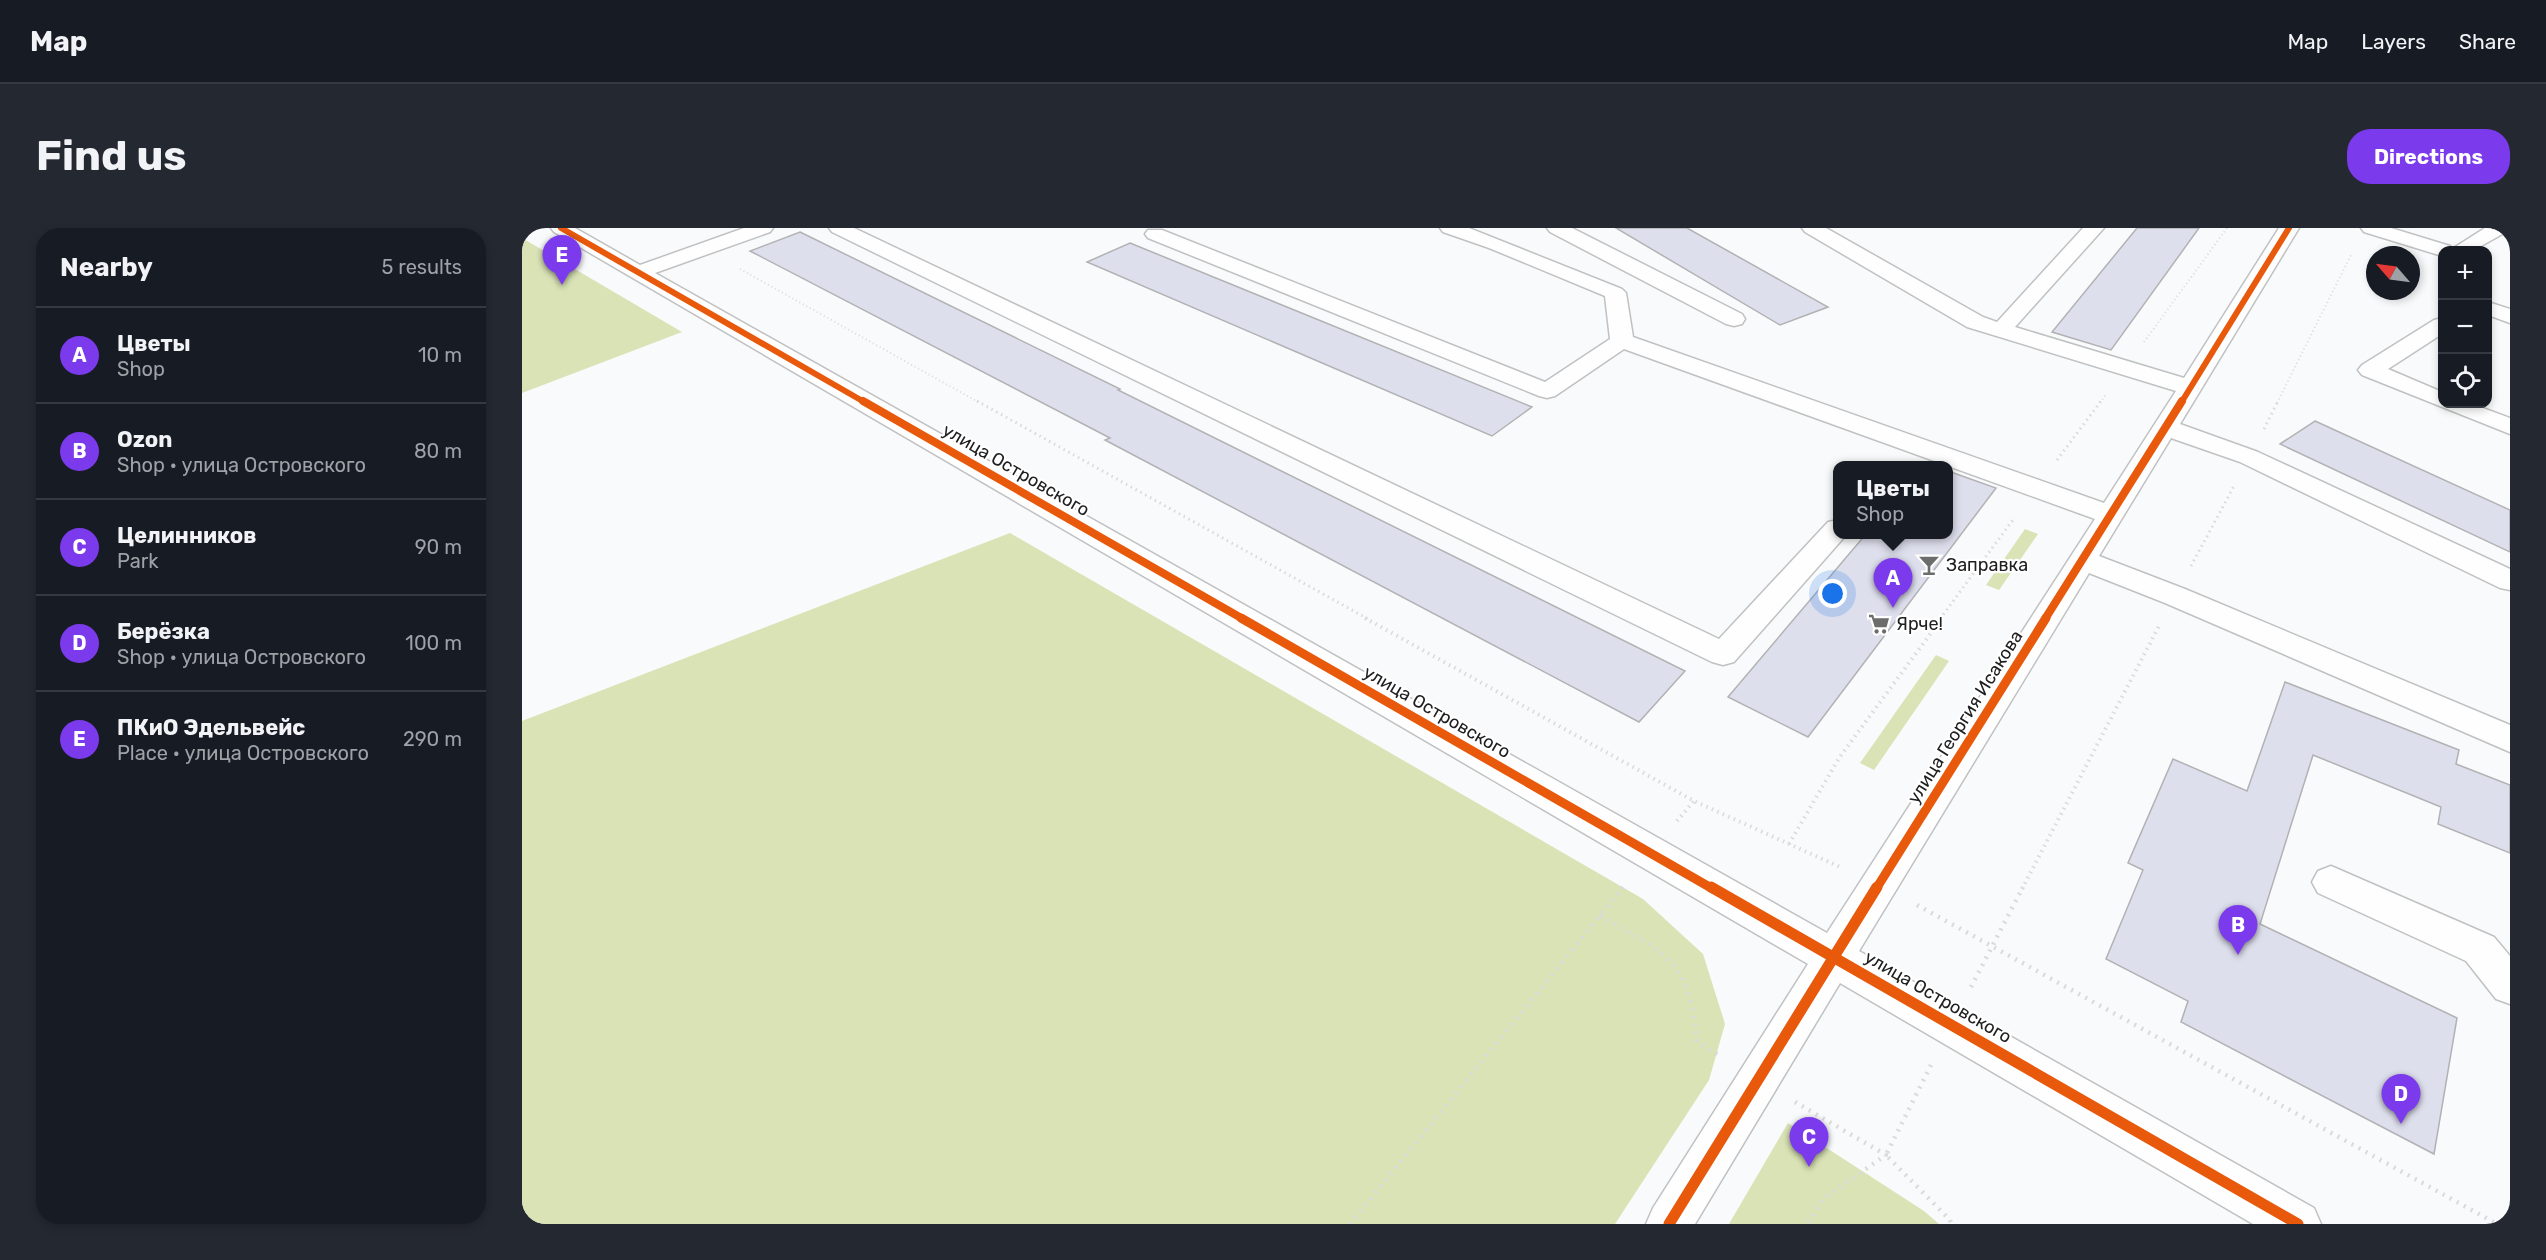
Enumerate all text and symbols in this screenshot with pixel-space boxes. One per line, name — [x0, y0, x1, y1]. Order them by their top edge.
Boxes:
text: Map — [30, 25, 87, 58]
text: Map — [2287, 29, 2328, 54]
text: Layers — [2361, 29, 2426, 54]
text: Share — [2459, 29, 2516, 54]
button: Directions — [2347, 129, 2510, 184]
text: Find us — [36, 131, 187, 181]
pin: E — [542, 236, 582, 285]
north arrow — [2366, 246, 2420, 300]
map controls — [2438, 246, 2492, 408]
button: + — [2438, 246, 2492, 300]
text: Nearby — [60, 252, 153, 283]
text: 5 results — [381, 255, 462, 279]
button: − — [2438, 300, 2492, 354]
text: Цветы — [117, 330, 191, 357]
text: A — [72, 343, 87, 367]
text: 10 m — [418, 343, 462, 367]
button: locate — [2438, 354, 2492, 408]
text: Shop — [117, 357, 165, 381]
street label: улица Островского — [939, 419, 1093, 521]
text: Ozon — [117, 426, 172, 453]
text: B — [72, 439, 87, 463]
text: 80 m — [414, 439, 462, 463]
text: Shop · улица Островского — [117, 453, 366, 477]
popup — [1833, 461, 1953, 539]
text: Цветы — [1856, 475, 1930, 502]
text: Shop — [1856, 502, 1904, 526]
text: Целинников — [117, 522, 257, 549]
text: C — [72, 535, 87, 559]
text: 90 m — [415, 535, 462, 559]
text: Park — [117, 549, 159, 573]
bar icon: Заправка — [1917, 553, 1941, 577]
place label: Заправка — [1946, 554, 2028, 576]
pin: A — [1874, 558, 1912, 608]
your location — [1818, 579, 1847, 608]
supermarket icon: Ярче! — [1867, 612, 1891, 636]
place label: Ярче! — [1896, 613, 1943, 635]
text: Берёзка — [117, 618, 210, 645]
street label: улица Георгия Исакова — [1903, 626, 2027, 808]
text: D — [72, 631, 87, 655]
text: 100 m — [405, 631, 462, 655]
text: Shop · улица Островского — [117, 645, 366, 669]
street label: улица Островского — [1360, 661, 1514, 763]
text: ПКиО Эдельвейс — [117, 714, 305, 741]
text: E — [73, 727, 86, 751]
text: 290 m — [403, 727, 462, 751]
text: Place · улица Островского — [117, 741, 369, 765]
pin: B — [2218, 906, 2258, 955]
street label: улица Островского — [1861, 946, 2015, 1048]
pin: D — [2382, 1074, 2420, 1124]
pin: C — [1790, 1118, 1828, 1167]

